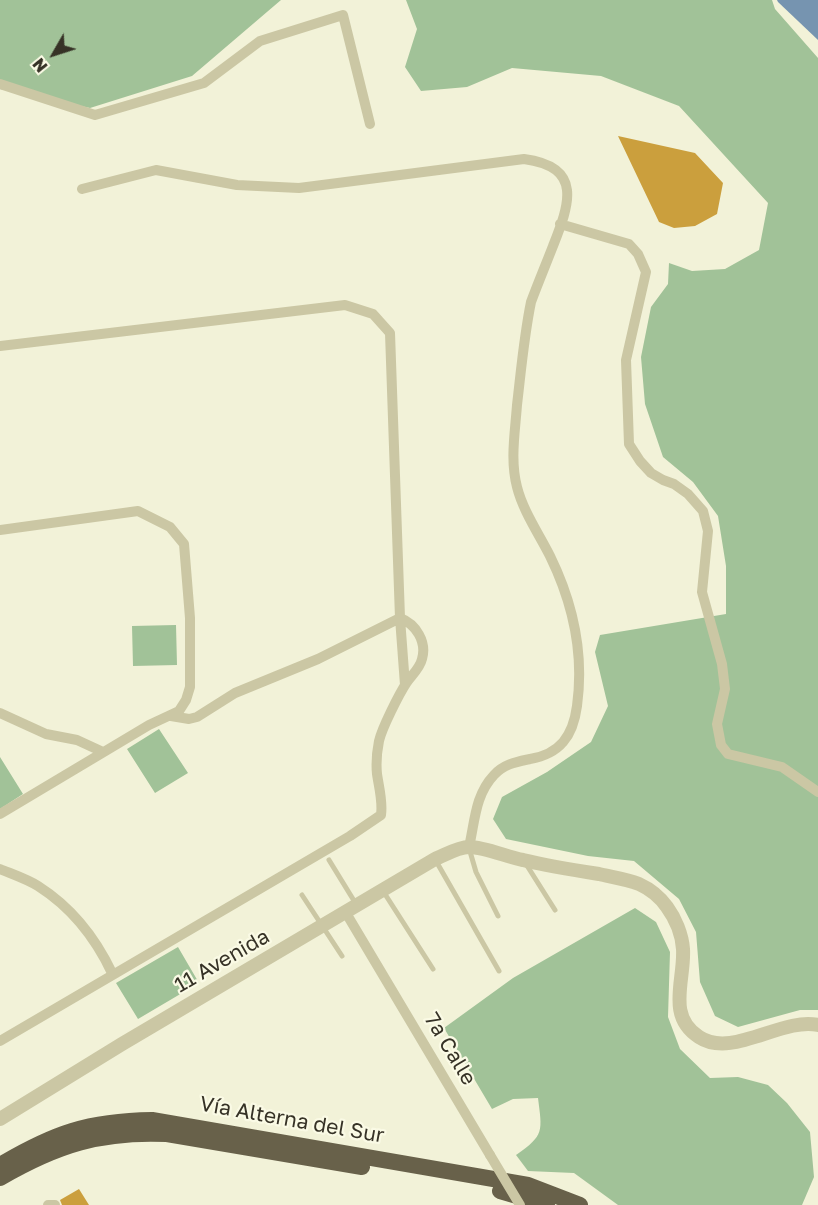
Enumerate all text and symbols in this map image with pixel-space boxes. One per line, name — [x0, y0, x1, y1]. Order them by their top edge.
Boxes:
north arrow — [24, 24, 84, 84]
text: N — [28, 54, 52, 76]
street label: 11 Avenida — [170, 924, 274, 998]
street label: 7a Calle — [419, 1008, 481, 1090]
street label: Vía Alterna del Sur — [198, 1091, 386, 1149]

